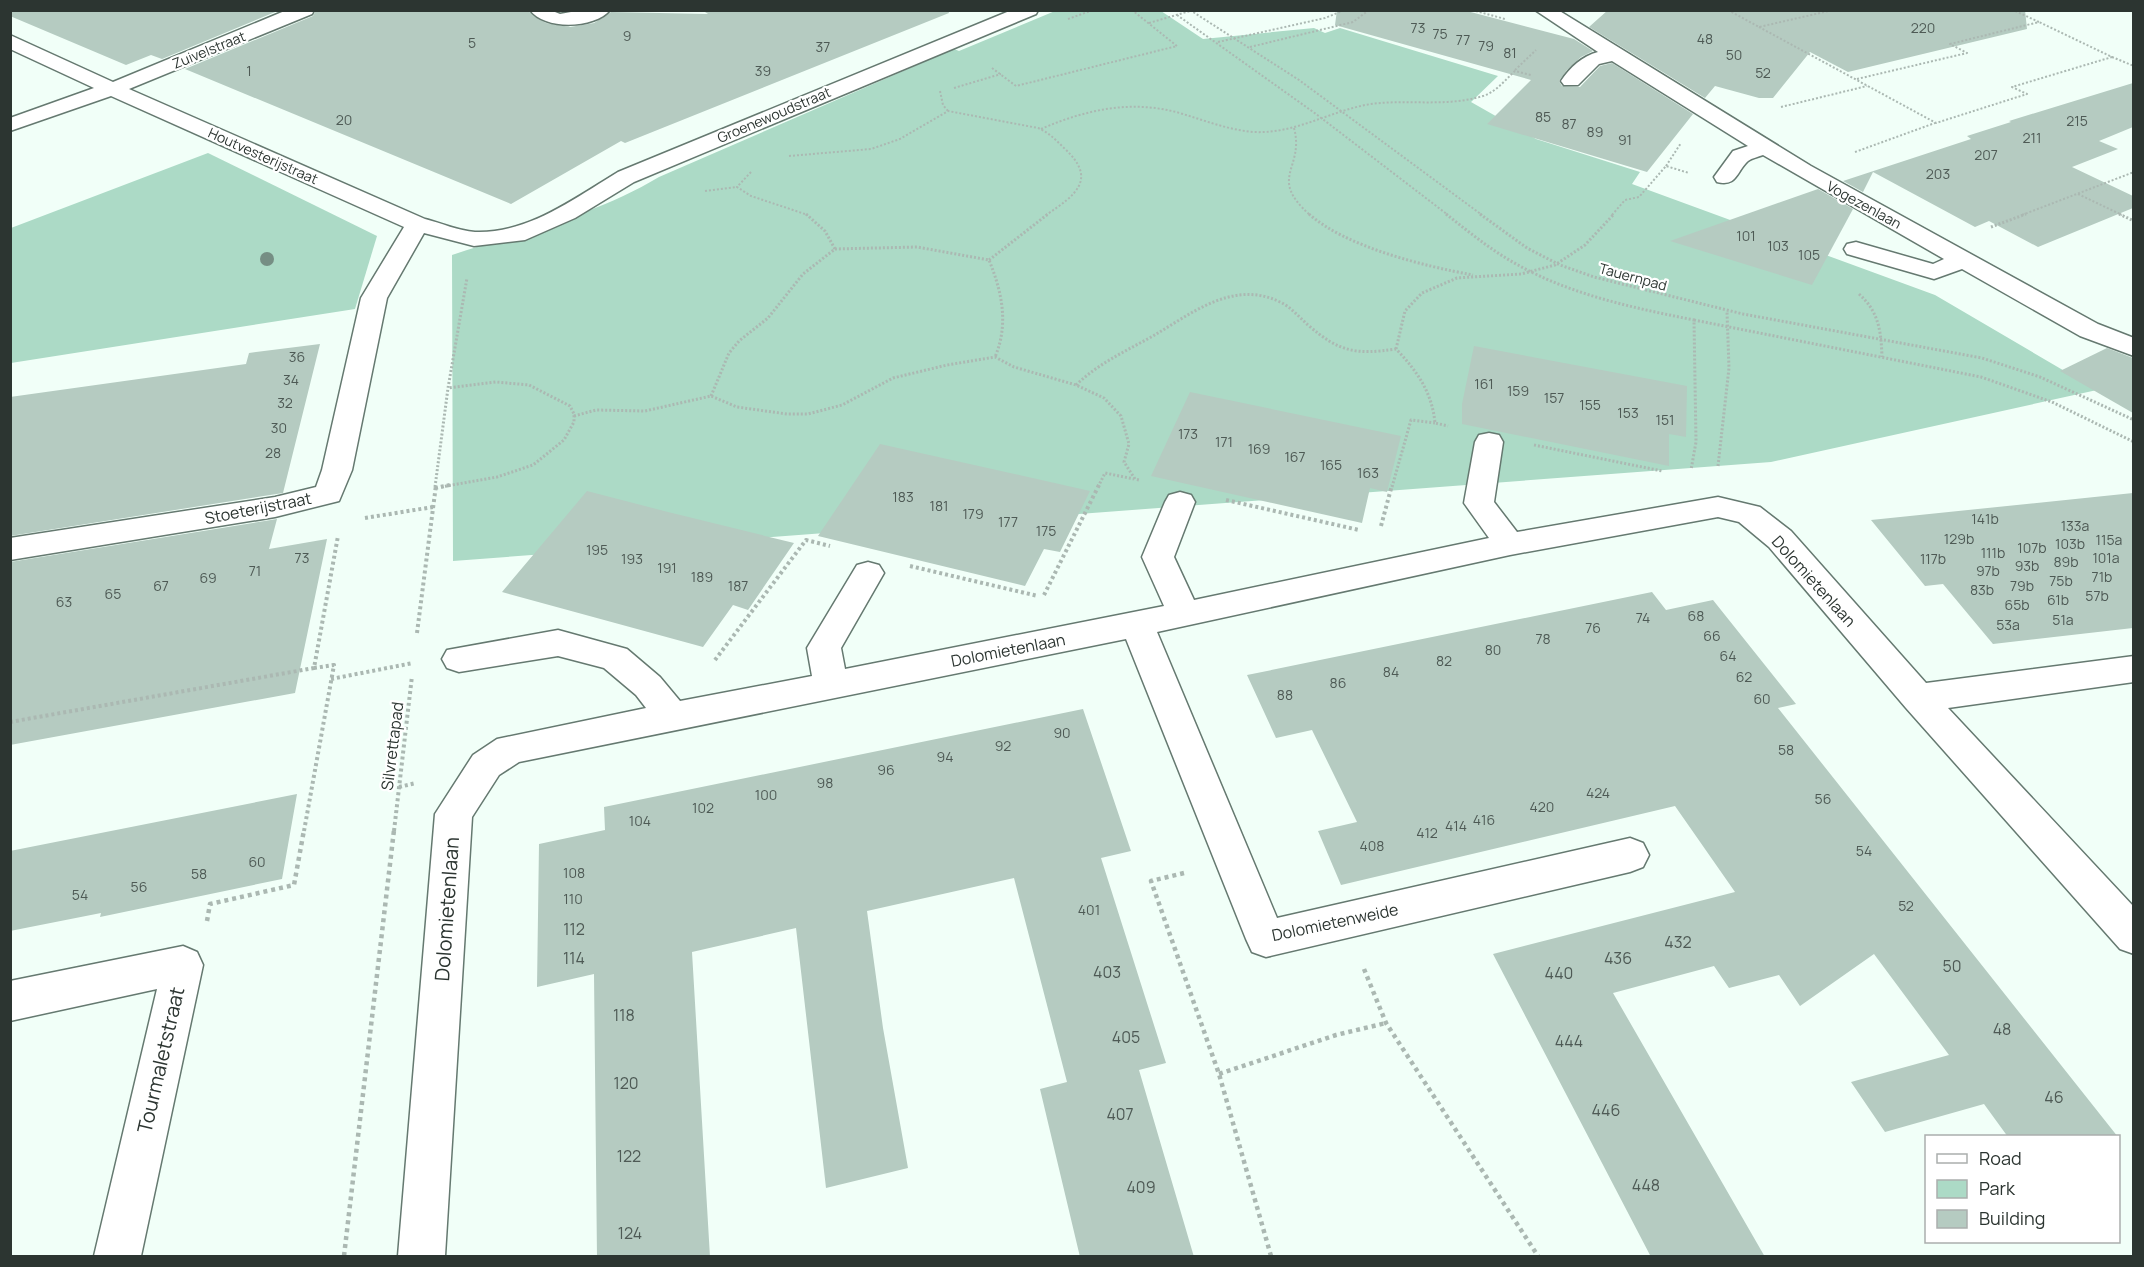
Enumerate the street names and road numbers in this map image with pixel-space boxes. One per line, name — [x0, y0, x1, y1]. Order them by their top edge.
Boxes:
street label: Zuivelstraat — [169, 26, 249, 73]
street label: Groenewoudstraat — [714, 82, 834, 147]
street label: Houtvesterijstraat — [205, 123, 321, 188]
street label: Vogezenlaan — [1823, 176, 1905, 233]
street label: Tauernpad — [1597, 258, 1669, 295]
street label: Stoeterijstraat — [203, 487, 313, 529]
street label: Dolomietenlaan — [1767, 531, 1861, 631]
street label: Dolomietenlaan — [949, 628, 1067, 672]
street label: Silvrettapad — [376, 700, 408, 792]
street label: Dolomietenlaan — [428, 836, 465, 982]
street label: Dolomietenweide — [1270, 898, 1400, 946]
street label: Tourmaletstraat — [131, 984, 190, 1136]

